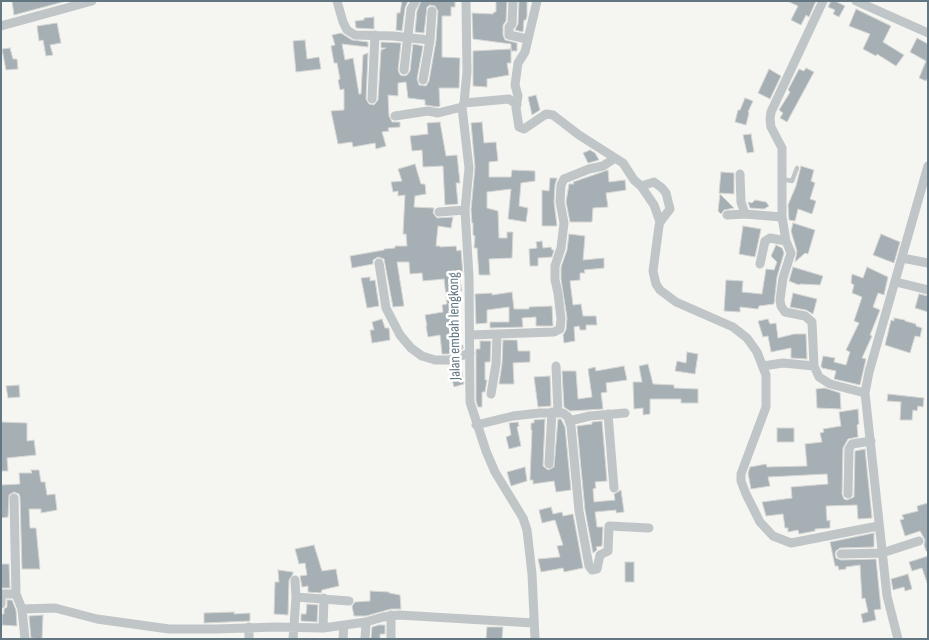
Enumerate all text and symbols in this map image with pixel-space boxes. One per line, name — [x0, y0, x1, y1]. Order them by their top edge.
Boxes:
street label: Jalan embah lengkong — [445, 272, 465, 380]

